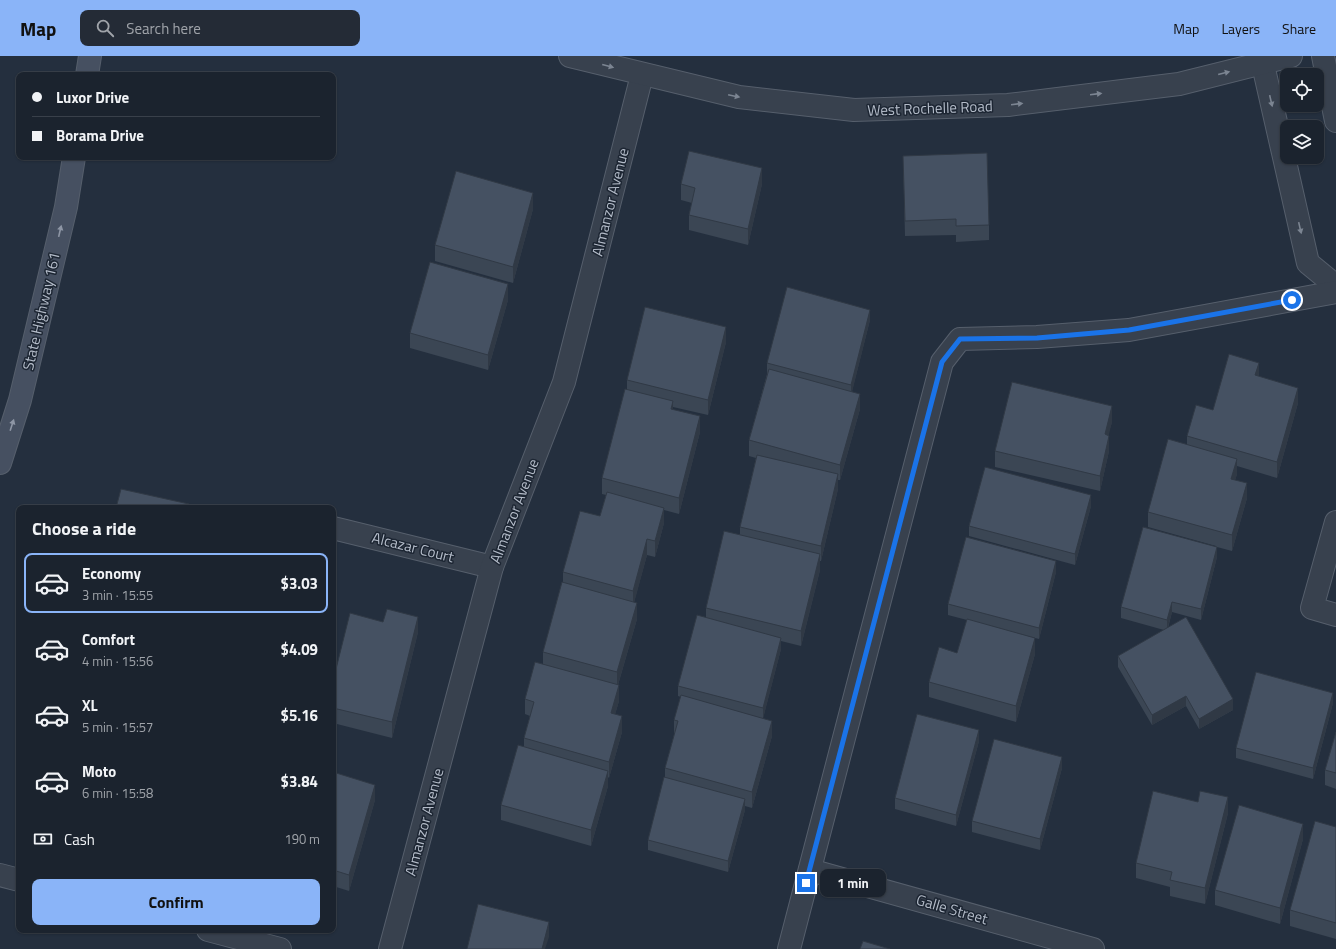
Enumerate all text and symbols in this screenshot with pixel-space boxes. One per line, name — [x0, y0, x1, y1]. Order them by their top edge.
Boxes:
search box — [80, 10, 360, 46]
text: Map — [20, 14, 56, 43]
icon: search — [94, 17, 116, 39]
text: Search here — [126, 17, 201, 40]
text: Map — [1173, 18, 1199, 39]
text: Layers — [1221, 18, 1260, 39]
text: Share — [1282, 18, 1316, 39]
one-way arrow — [602, 63, 614, 69]
map controls — [1280, 68, 1324, 164]
button: locate — [1280, 68, 1324, 112]
one-way arrow — [1218, 69, 1230, 75]
text: Luxor Drive — [56, 86, 129, 109]
one-way arrow — [1090, 91, 1102, 97]
one-way arrow — [728, 93, 740, 99]
street label: West Rochelle Road — [867, 94, 993, 122]
one-way arrow — [1269, 95, 1275, 107]
one-way arrow — [1011, 101, 1023, 107]
button: layers — [1280, 120, 1324, 164]
text: Borama Drive — [56, 124, 144, 147]
street label: Almanzor Avenue — [585, 146, 635, 258]
one-way arrow — [1298, 222, 1304, 234]
one-way arrow — [57, 225, 63, 237]
street label: State Highway 161 — [16, 250, 66, 372]
route start — [1283, 291, 1301, 309]
one-way arrow — [9, 419, 15, 431]
street label: Almanzor Avenue — [483, 455, 545, 567]
text: Choose a ride — [32, 515, 136, 542]
street label: Alcazar Court — [370, 526, 457, 568]
text: Economy — [82, 562, 141, 585]
icon: car — [34, 565, 70, 601]
text: $3.03 — [281, 572, 318, 595]
text: 3 min · 15:55 — [82, 585, 153, 605]
text: Comfort — [82, 628, 135, 651]
icon: car — [34, 631, 70, 667]
text: $4.09 — [281, 638, 318, 661]
text: 4 min · 15:56 — [82, 651, 153, 671]
text: XL — [82, 694, 98, 717]
icon: car — [34, 697, 70, 733]
text: $5.16 — [281, 704, 318, 727]
text: 5 min · 15:57 — [82, 717, 153, 737]
text: Moto — [82, 760, 116, 783]
icon: car — [34, 763, 70, 799]
street label: Almanzor Avenue — [399, 766, 449, 878]
text: $3.84 — [281, 770, 318, 793]
text: 6 min · 15:58 — [82, 783, 153, 803]
icon: cash — [32, 828, 54, 850]
text: Cash — [64, 828, 95, 851]
text: 190 m — [284, 829, 320, 849]
callout: 1 min — [820, 869, 886, 897]
text: 1 min — [837, 873, 869, 893]
route end — [797, 874, 815, 892]
button: Confirm — [32, 879, 320, 925]
street label: Galle Street — [914, 888, 991, 930]

